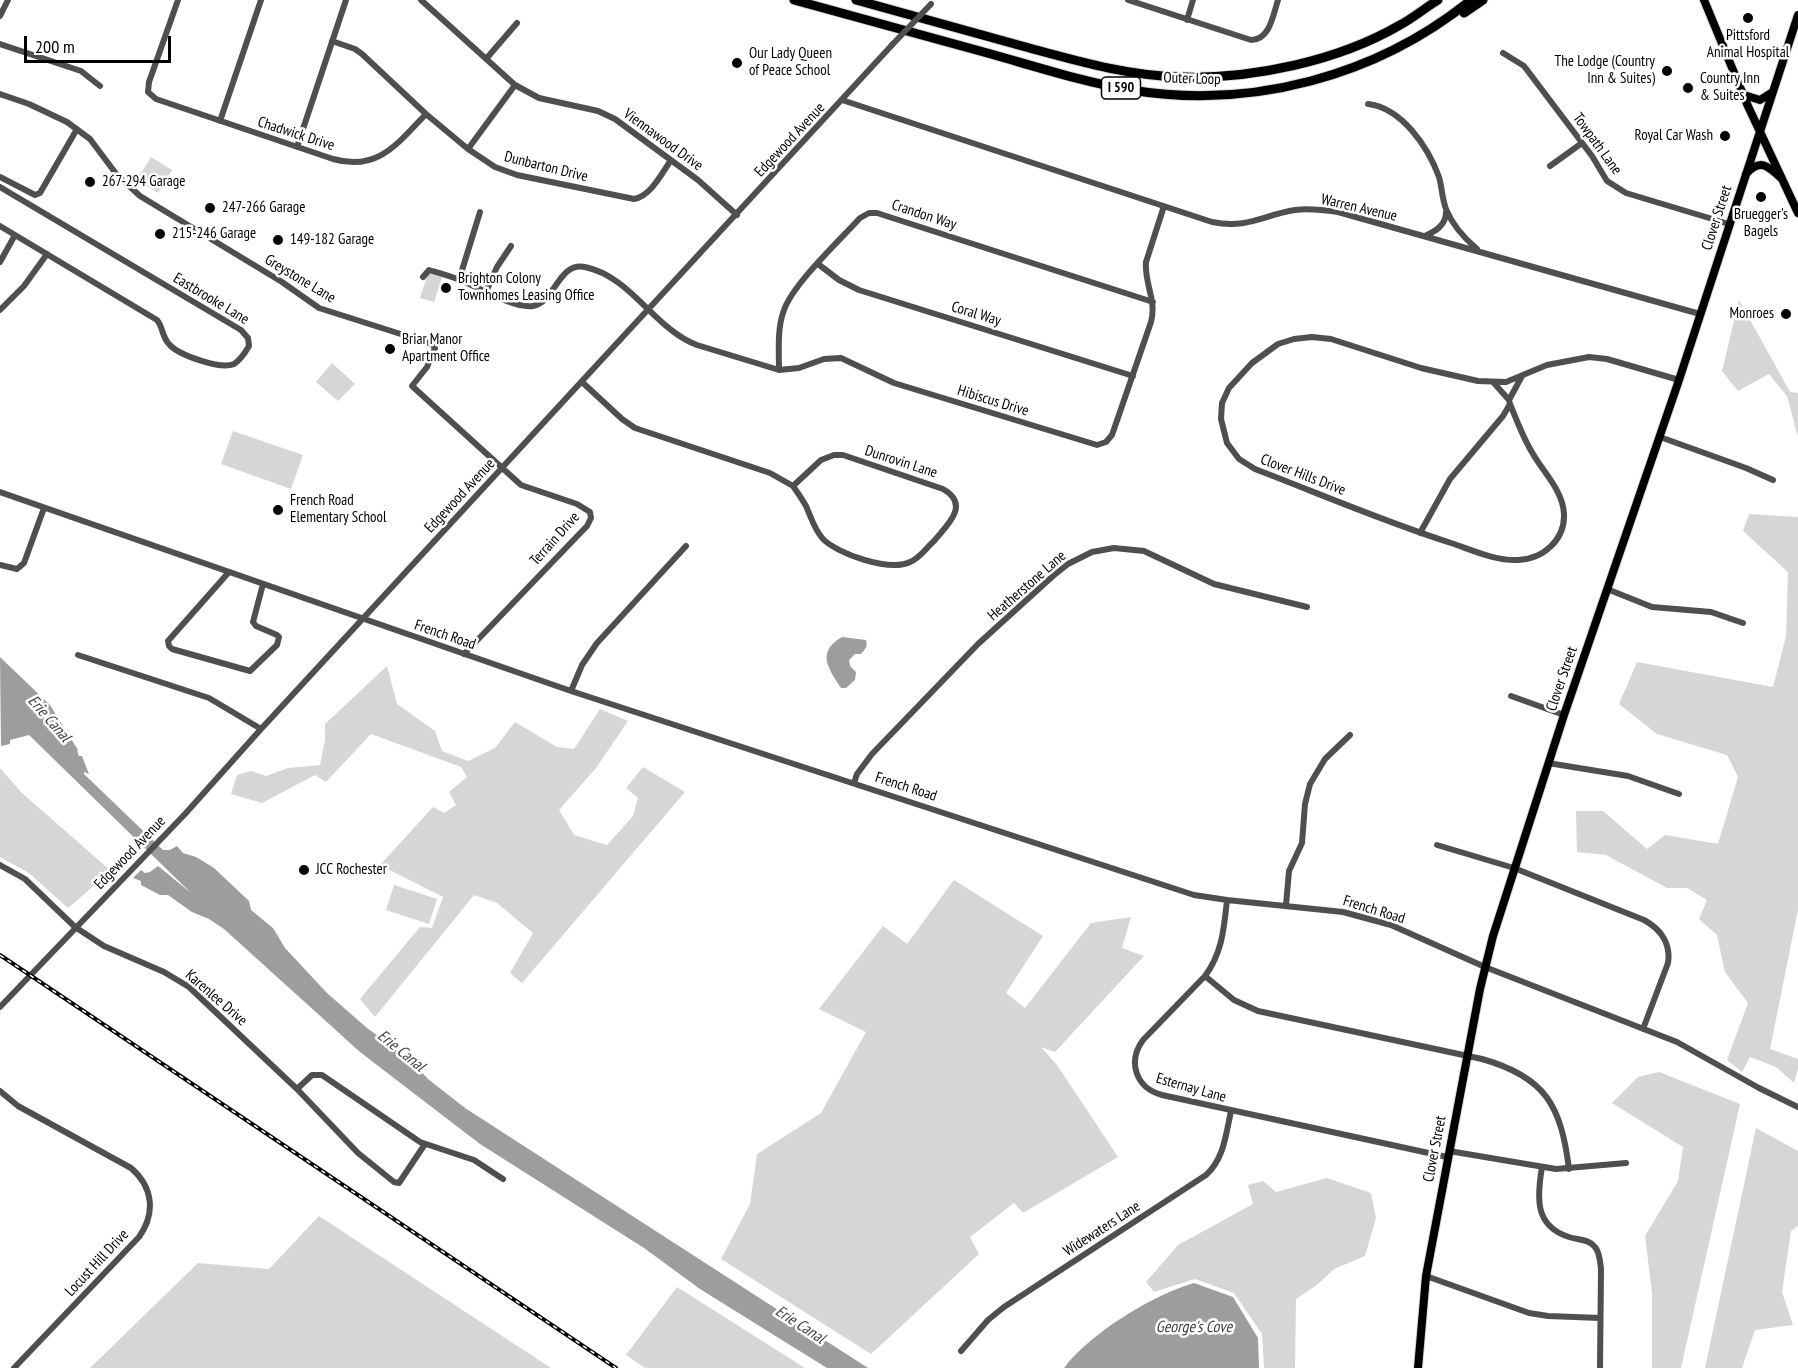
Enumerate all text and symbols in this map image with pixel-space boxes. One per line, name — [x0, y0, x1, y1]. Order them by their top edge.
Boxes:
marker: Pittsford Animal Hospital — [1741, 11, 1755, 25]
scale bar — [27, 24, 174, 62]
place label: Pittsford Animal Hospital — [1707, 27, 1789, 62]
text: 200 m — [35, 35, 75, 58]
place label: Our Lady Queen of Peace School — [749, 45, 832, 80]
place label: The Lodge (Country Inn & Suites) — [1555, 53, 1655, 88]
marker: Our Lady Queen of Peace School — [730, 56, 744, 70]
marker: The Lodge (Country Inn & Suites) — [1660, 64, 1674, 78]
street label: Outer Loop — [1163, 69, 1221, 89]
place label: Country Inn & Suites — [1700, 70, 1760, 105]
road number: I 590 — [1102, 77, 1140, 99]
marker: Country Inn & Suites — [1681, 81, 1695, 95]
street label: Edgewood Avenue — [751, 99, 829, 181]
street label: Viennawood Drive — [620, 105, 706, 175]
street label: Towpath Lane — [1569, 110, 1625, 178]
street label: Chadwick Drive — [255, 113, 337, 155]
place label: Royal Car Wash — [1635, 127, 1713, 145]
marker: Royal Car Wash — [1718, 129, 1732, 143]
street label: Dunbarton Drive — [502, 148, 590, 186]
place label: 267-294 Garage — [102, 173, 185, 191]
marker: 267-294 Garage — [83, 175, 97, 189]
street label: Clover Street — [1698, 183, 1736, 253]
street label: Warren Avenue — [1319, 190, 1399, 226]
marker: Bruegger's Bagels — [1754, 190, 1768, 204]
street label: Crandon Way — [889, 196, 959, 234]
place label: 247-266 Garage — [222, 199, 305, 217]
marker: 247-266 Garage — [203, 201, 217, 215]
place label: Bruegger's Bagels — [1734, 206, 1788, 241]
place label: 215-246 Garage — [172, 225, 256, 243]
marker: 215-246 Garage — [153, 227, 167, 241]
place label: 149-182 Garage — [290, 231, 374, 249]
marker: 149-182 Garage — [271, 233, 285, 247]
street label: Greystone Lane — [261, 251, 339, 307]
street label: Eastbrooke Lane — [170, 269, 252, 329]
place label: Brighton Colony Townhomes Leasing Office — [458, 270, 594, 305]
marker: Brighton Colony Townhomes Leasing Office — [439, 281, 453, 295]
street label: Coral Way — [949, 298, 1003, 330]
place label: Monroes — [1730, 305, 1774, 323]
marker: Monroes — [1779, 307, 1793, 321]
place label: Briar Manor Apartment Office — [402, 331, 490, 366]
marker: Briar Manor Apartment Office — [383, 342, 397, 356]
street label: Hibiscus Drive — [955, 382, 1031, 420]
street label: Dunrovin Lane — [863, 442, 939, 482]
street label: Clover Hills Drive — [1258, 451, 1348, 499]
street label: Edgewood Avenue — [421, 455, 499, 537]
place label: French Road Elementary School — [290, 492, 387, 527]
marker: French Road Elementary School — [271, 503, 285, 517]
street label: Terrain Drive — [526, 509, 584, 569]
street label: Heatherstone Lane — [984, 547, 1070, 625]
street label: French Road — [412, 616, 478, 654]
street label: Clover Street — [1543, 644, 1581, 714]
water label: Erie Canal — [24, 692, 74, 746]
street label: French Road — [873, 769, 939, 805]
street label: Edgewood Avenue — [91, 813, 169, 893]
place label: JCC Rochester — [316, 861, 387, 879]
marker: JCC Rochester — [297, 863, 311, 877]
street label: French Road — [1341, 892, 1407, 928]
street label: Karenlee Drive — [181, 966, 251, 1030]
water label: Erie Canal — [373, 1026, 429, 1076]
street label: Esternay Lane — [1154, 1069, 1228, 1107]
street label: Clover Street — [1420, 1114, 1450, 1184]
street label: Widewaters Lane — [1060, 1197, 1144, 1261]
street label: Locust Hill Drive — [61, 1226, 133, 1300]
water label: Erie Canal — [772, 1302, 828, 1348]
water label: George's Cove — [1156, 1317, 1232, 1337]

